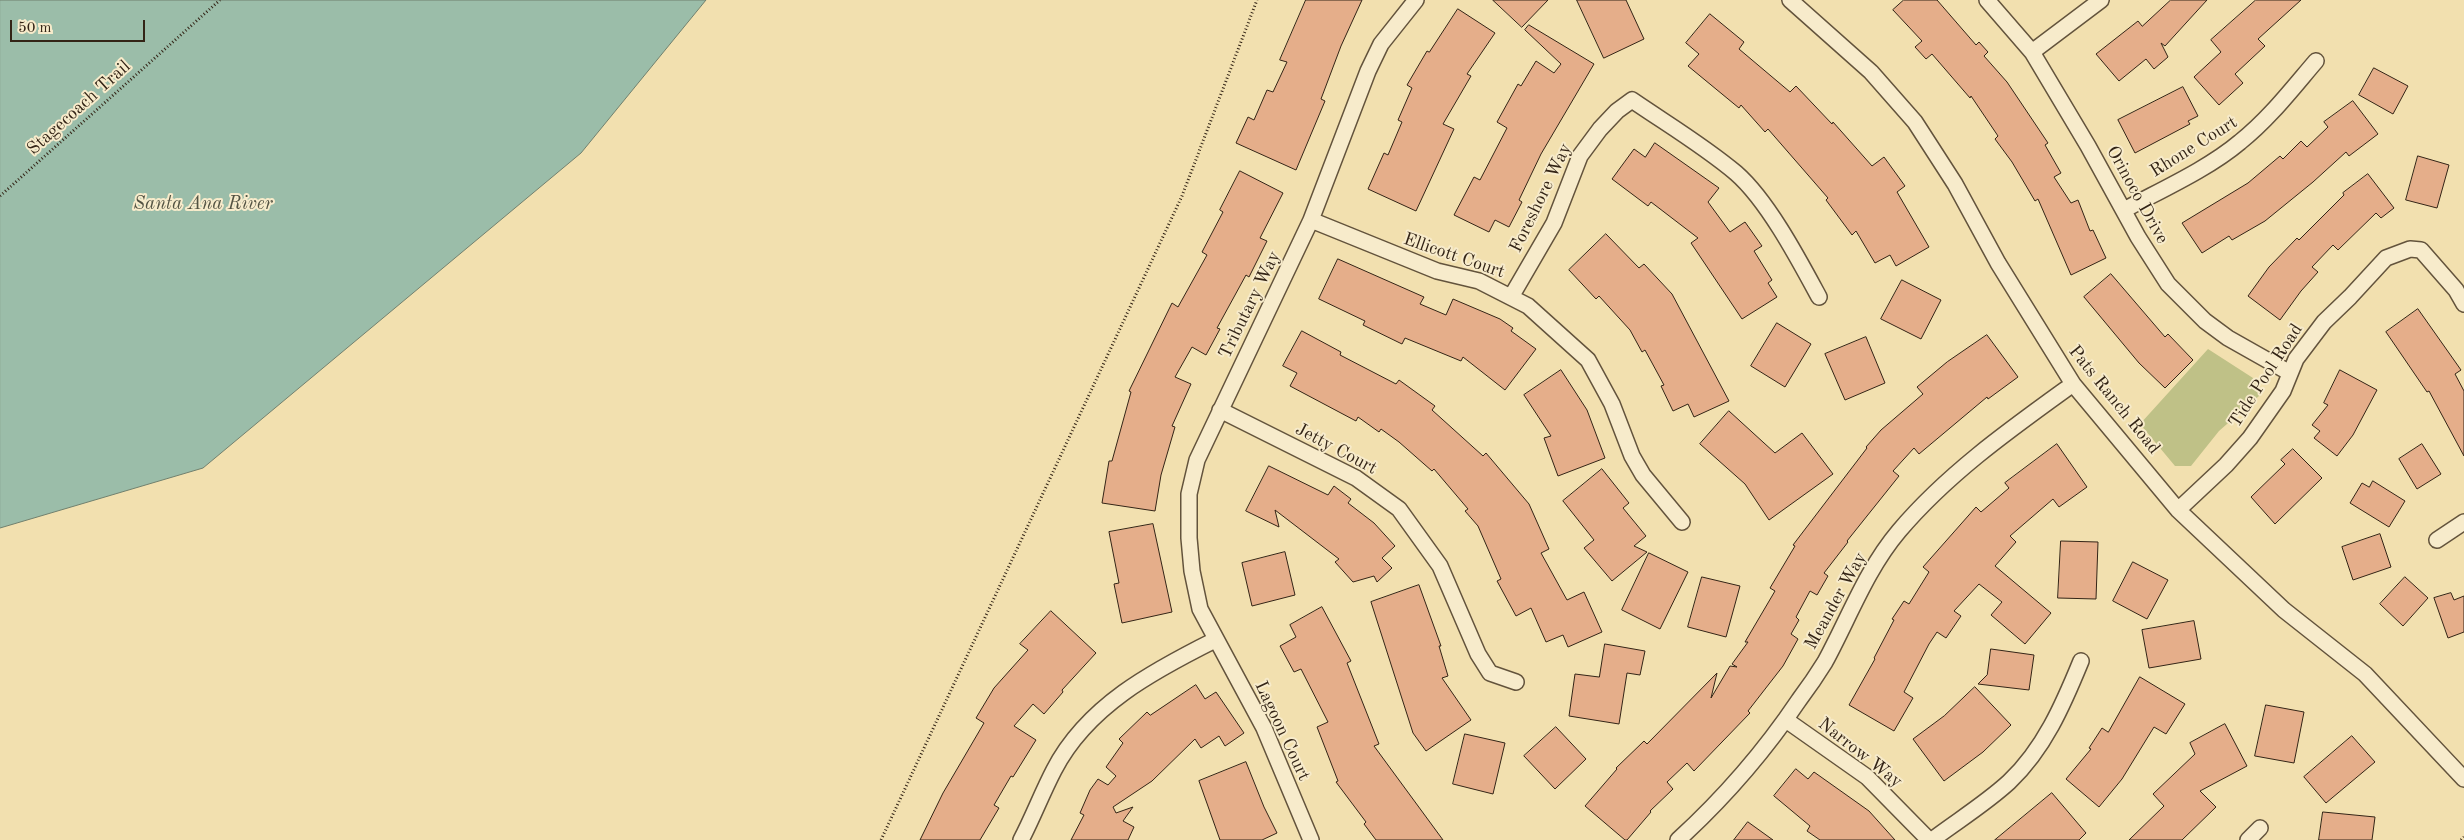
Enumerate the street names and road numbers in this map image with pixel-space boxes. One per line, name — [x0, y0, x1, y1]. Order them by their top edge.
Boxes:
street label: Stagecoach Trail — [23, 56, 135, 160]
street label: Rhone Court — [2146, 112, 2242, 182]
street label: Foreshore Way — [1505, 140, 1577, 256]
street label: Orinoco Drive — [2101, 142, 2173, 248]
street label: Ellicott Court — [1401, 229, 1507, 283]
street label: Tributary Way — [1215, 248, 1285, 362]
street label: Tide Pool Road — [2224, 320, 2308, 432]
street label: Pats Ranch Road — [2064, 341, 2164, 459]
street label: Jetty Court — [1291, 418, 1381, 480]
street label: Meander Way — [1800, 549, 1872, 653]
street label: Lagoon Court — [1249, 678, 1315, 784]
street label: Narrow Way — [1814, 713, 1906, 793]

